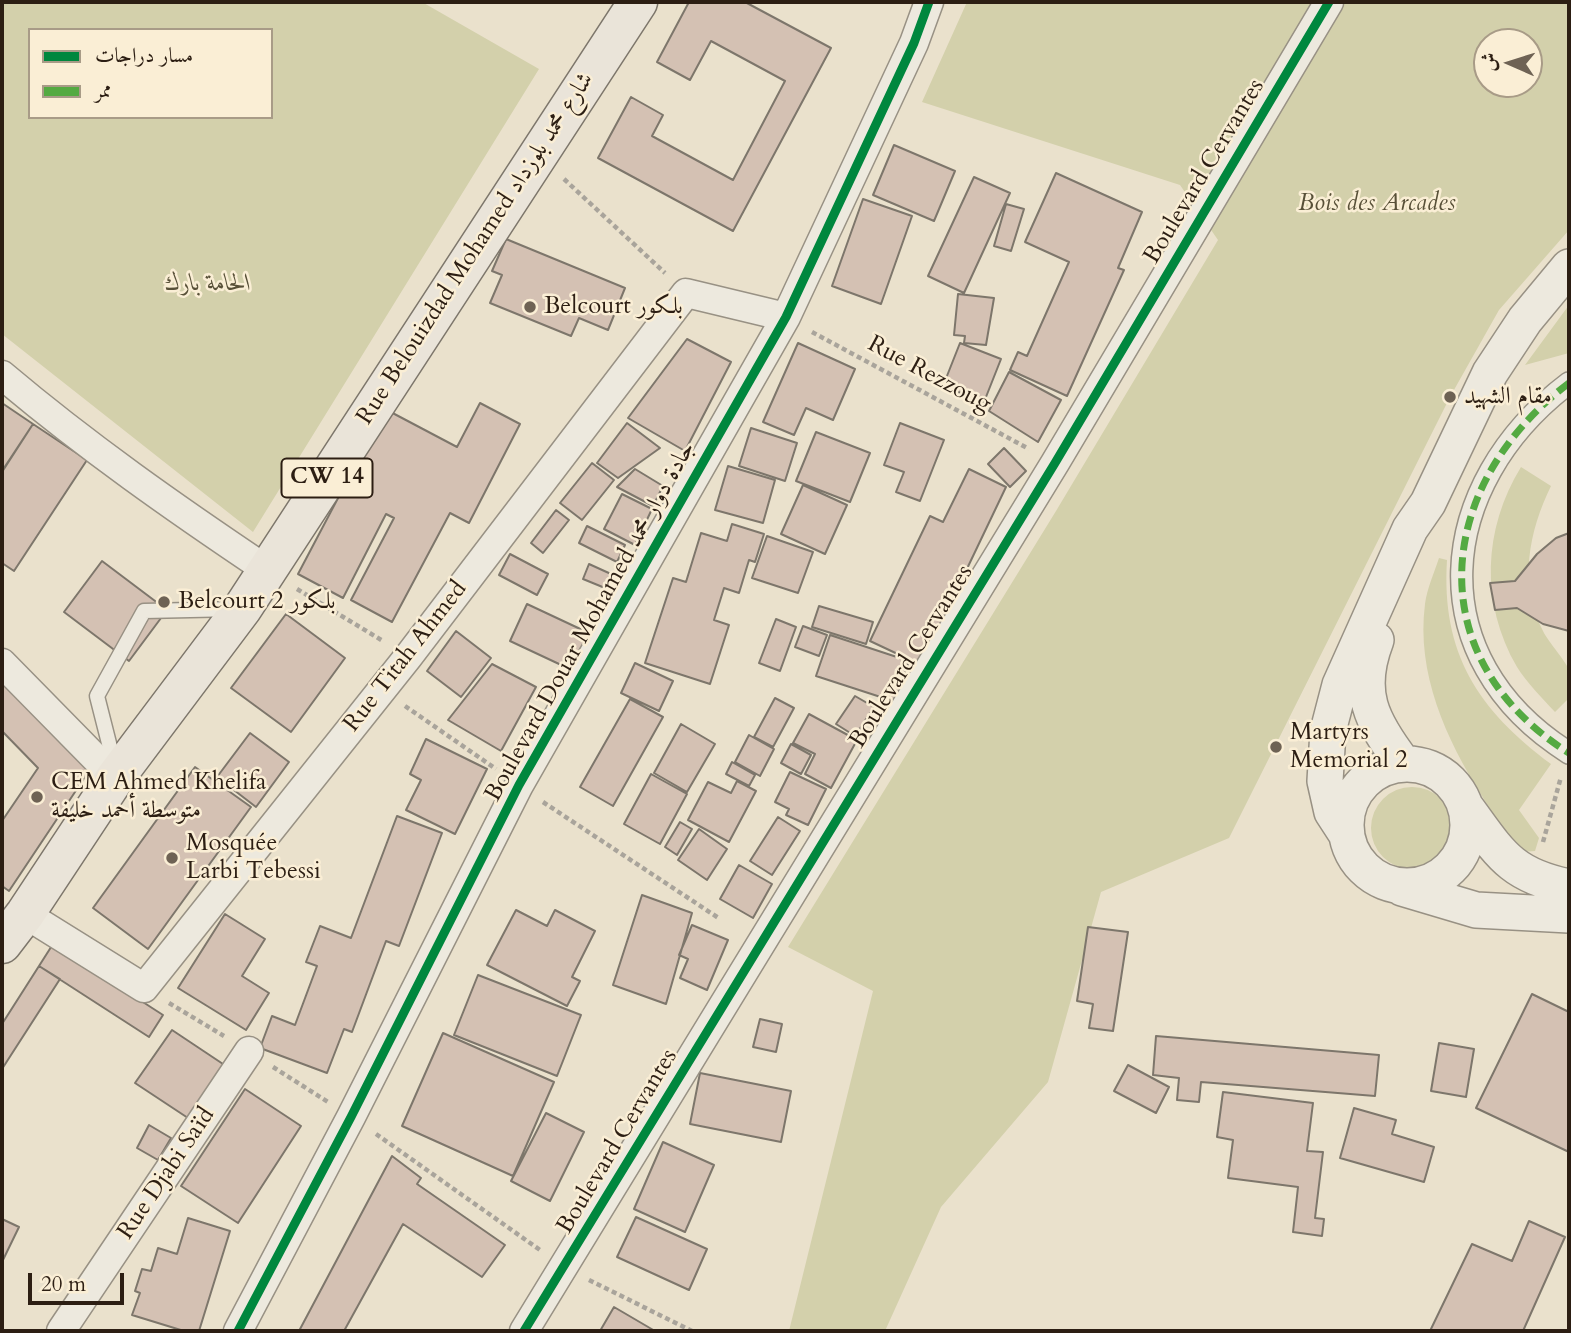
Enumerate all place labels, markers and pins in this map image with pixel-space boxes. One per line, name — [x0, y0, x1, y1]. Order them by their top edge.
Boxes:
place label: Belcourt بلكور — [544, 293, 683, 321]
marker: Belcourt بلكور — [522, 299, 538, 315]
place label: مقام الشهيد — [1464, 383, 1552, 411]
marker: مقام الشهيد — [1442, 389, 1458, 405]
place label: Belcourt 2 بلكور — [178, 588, 336, 616]
marker: Belcourt 2 بلكور — [156, 594, 172, 610]
place label: Martyrs Memorial 2 — [1290, 719, 1407, 775]
marker: Martyrs Memorial 2 — [1268, 739, 1284, 755]
place label: CEM Ahmed Khelifa متوسطة أحمد خليفة — [51, 769, 266, 825]
marker: CEM Ahmed Khelifa متوسطة أحمد خليفة — [29, 789, 45, 805]
place label: Mosquée Larbi Tebessi — [186, 830, 321, 886]
marker: Mosquée Larbi Tebessi — [164, 850, 180, 866]

